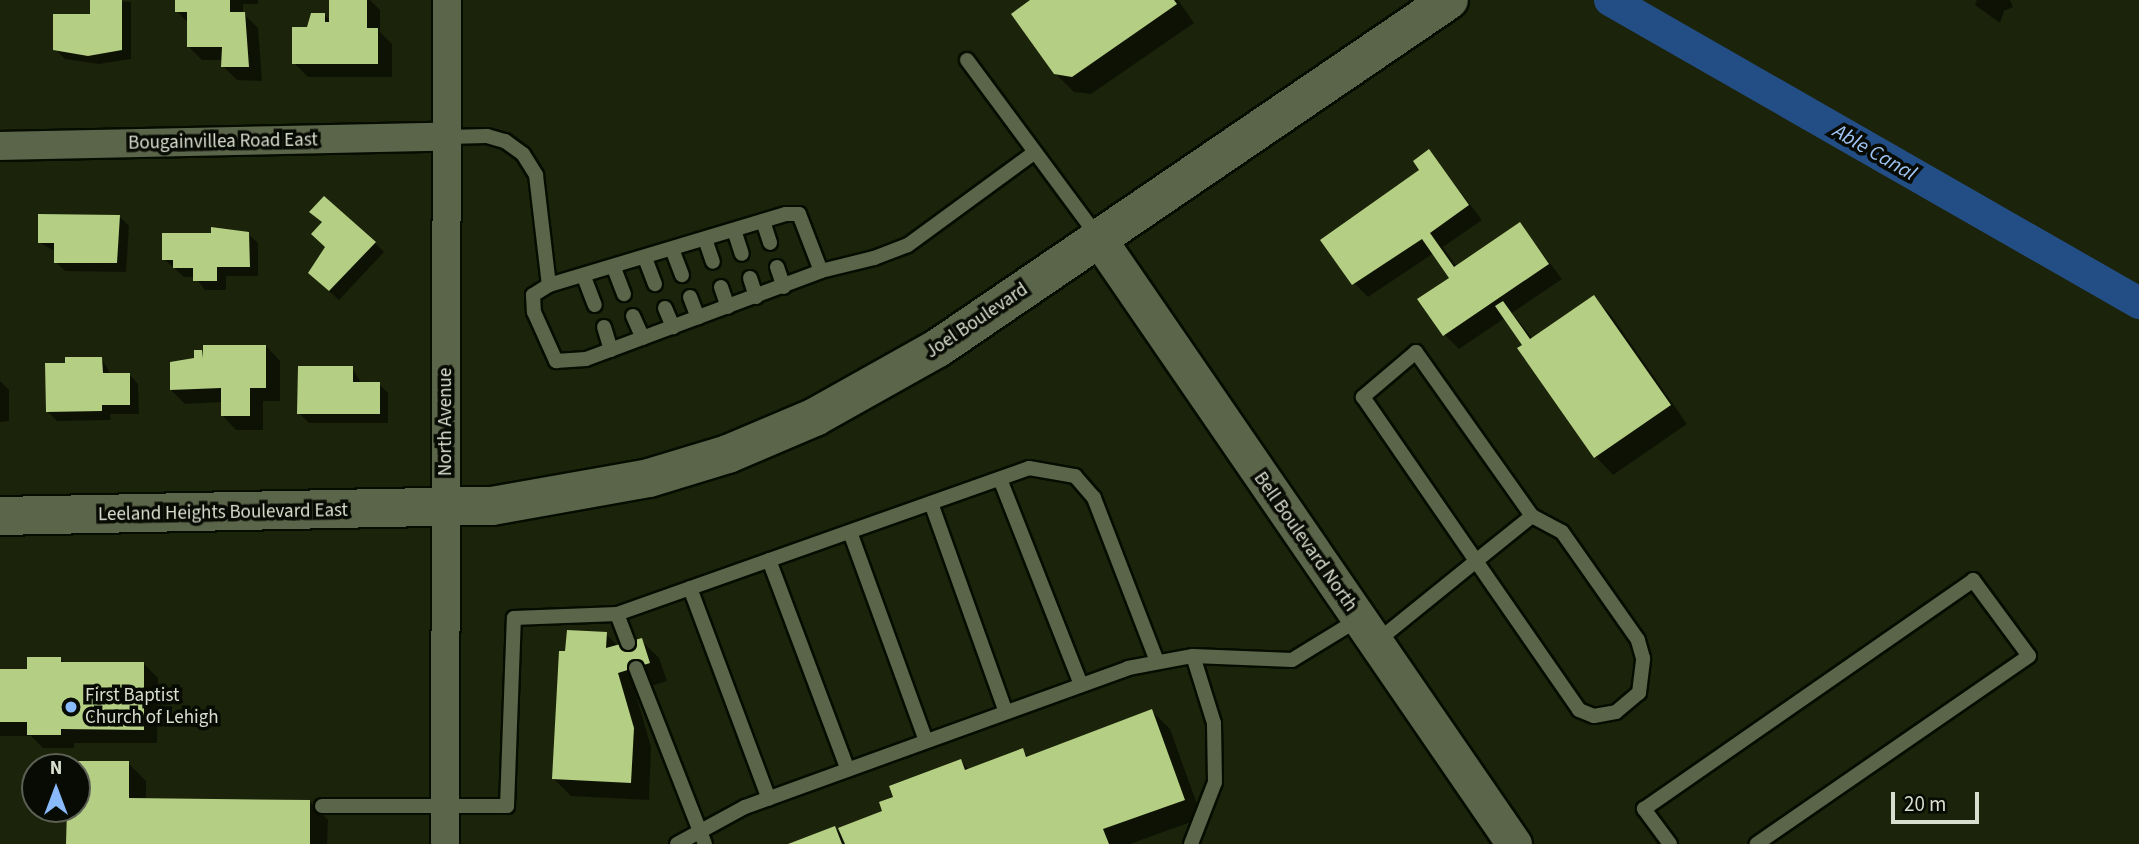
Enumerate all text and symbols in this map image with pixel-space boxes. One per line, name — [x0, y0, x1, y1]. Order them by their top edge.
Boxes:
water label: Able Canal — [1829, 118, 1921, 186]
street label: Bougainvillea Road East — [128, 129, 318, 155]
street label: Joel Boulevard — [921, 278, 1033, 364]
street label: North Avenue — [435, 368, 457, 476]
street label: Bell Boulevard North — [1248, 468, 1362, 616]
street label: Leeland Heights Boulevard East — [98, 499, 348, 527]
place label: First Baptist Church of Lehigh — [85, 685, 219, 729]
marker: First Baptist Church of Lehigh — [63, 699, 79, 715]
north arrow — [21, 753, 91, 823]
text: N — [50, 755, 62, 782]
scale bar — [1894, 778, 1982, 822]
text: 20 m — [1904, 789, 1946, 819]

